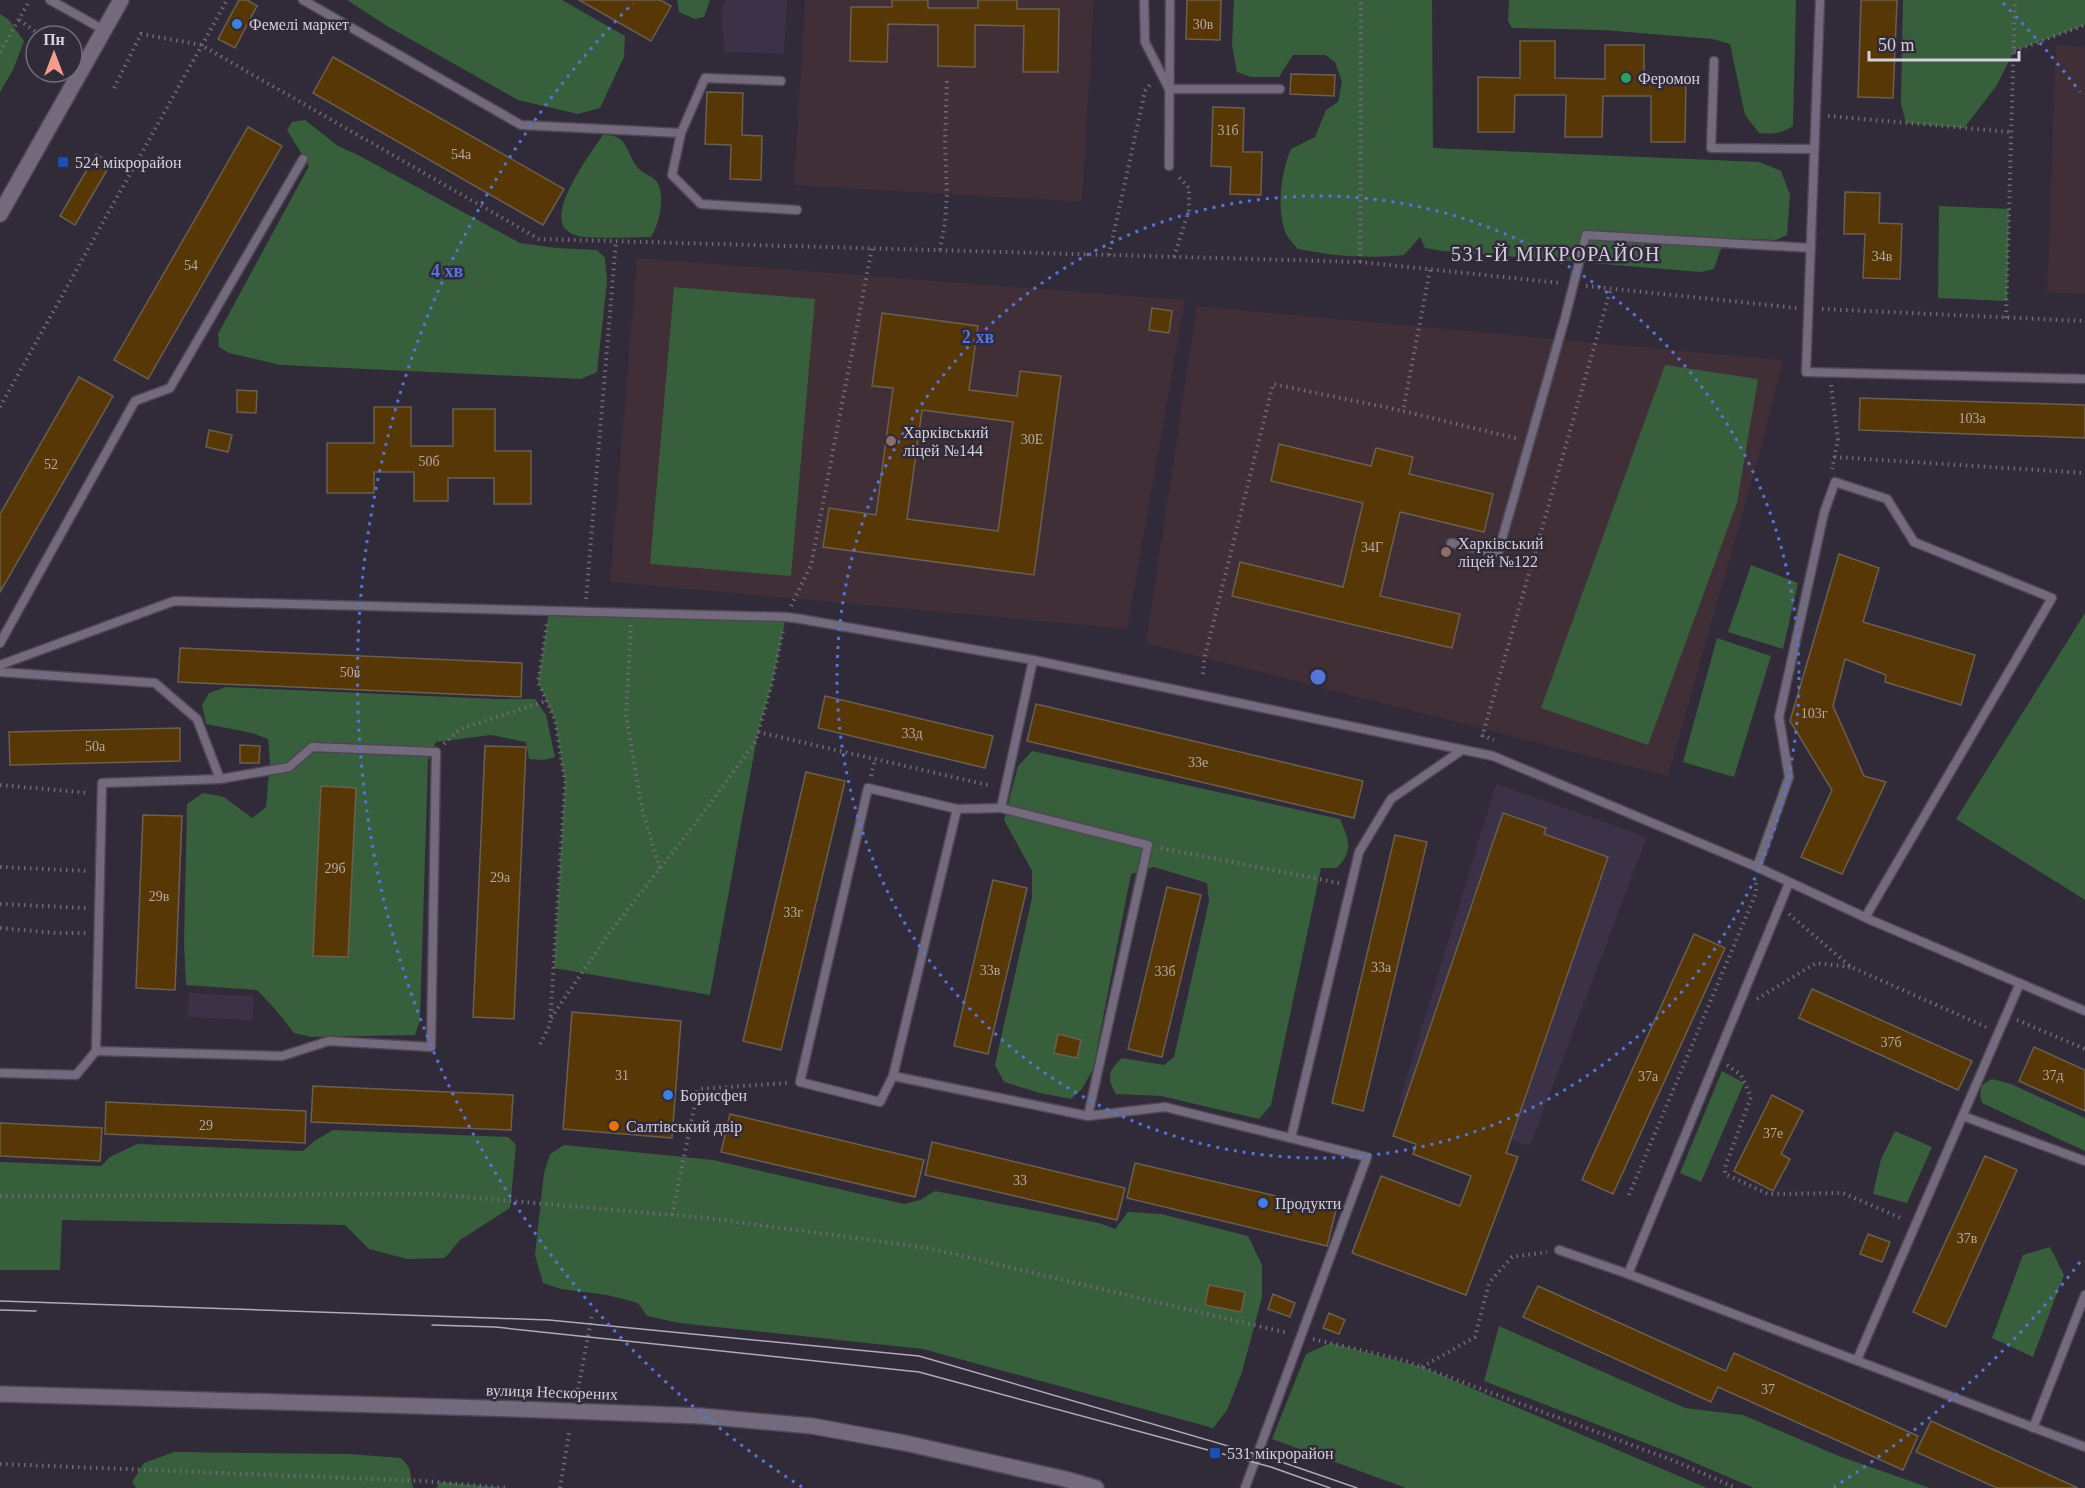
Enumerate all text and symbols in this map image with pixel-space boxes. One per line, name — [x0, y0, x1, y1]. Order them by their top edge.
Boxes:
place label: Фемелі маркет — [249, 16, 349, 34]
marker: Фемелі маркет — [230, 17, 244, 31]
house number: 30в — [1193, 17, 1214, 32]
north arrow — [24, 24, 84, 84]
scale bar — [1869, 24, 2019, 62]
text: Пн — [43, 31, 65, 48]
text: 50 m — [1878, 35, 1915, 55]
place label: Феромон — [1638, 70, 1701, 88]
marker: Феромон — [1619, 71, 1633, 85]
house number: 31б — [1217, 123, 1239, 138]
house number: 54а — [451, 147, 472, 162]
place label: 524 мікрорайон — [75, 154, 182, 172]
marker: 524 мікрорайон — [56, 155, 70, 169]
district label: 531-Й МІКРОРАЙОН — [1451, 243, 1661, 265]
house number: 34в — [1872, 249, 1893, 264]
house number: 54 — [184, 258, 198, 273]
text: 4 хв — [431, 261, 463, 281]
text: 2 хв — [962, 327, 994, 347]
house number: 103а — [1958, 411, 1986, 426]
place label: Харківський ліцей №144 — [903, 424, 989, 460]
house number: 30Е — [1021, 432, 1043, 447]
marker: Харківський ліцей №144 — [884, 434, 898, 448]
house number: 50б — [418, 454, 440, 469]
house number: 52 — [44, 457, 58, 472]
place label: Харківський ліцей №122 — [1458, 535, 1544, 571]
house number: 34Г — [1361, 540, 1383, 555]
marker: Харківський ліцей №122 — [1439, 545, 1453, 559]
house number: 50в — [340, 665, 361, 680]
centre of rings — [1308, 667, 1328, 687]
house number: 103г — [1801, 706, 1828, 721]
house number: 33д — [901, 726, 923, 741]
house number: 50а — [85, 739, 106, 754]
house number: 33е — [1188, 755, 1208, 770]
house number: 29б — [324, 861, 346, 876]
house number: 29а — [490, 870, 511, 885]
house number: 29в — [149, 889, 170, 904]
house number: 33г — [783, 905, 803, 920]
house number: 33а — [1371, 960, 1392, 975]
house number: 33в — [980, 963, 1001, 978]
house number: 33б — [1154, 964, 1176, 979]
house number: 37б — [1880, 1035, 1902, 1050]
house number: 31 — [615, 1068, 629, 1083]
house number: 37д — [2042, 1068, 2064, 1083]
house number: 37а — [1638, 1069, 1659, 1084]
place label: Борисфен — [680, 1087, 748, 1105]
marker: Борисфен — [661, 1088, 675, 1102]
house number: 29 — [199, 1118, 213, 1133]
place label: Салтівський двір — [626, 1118, 742, 1136]
marker: Салтівський двір — [607, 1119, 621, 1133]
house number: 37е — [1763, 1126, 1783, 1141]
house number: 33 — [1013, 1173, 1027, 1188]
place label: Продукти — [1275, 1195, 1342, 1213]
marker: Продукти — [1256, 1196, 1270, 1210]
house number: 37в — [1957, 1231, 1978, 1246]
street label: вулиця Нескорених — [486, 1381, 618, 1404]
house number: 37 — [1761, 1382, 1775, 1397]
place label: 531 мікрорайон — [1227, 1445, 1334, 1463]
marker: 531 мікрорайон — [1208, 1446, 1222, 1460]

